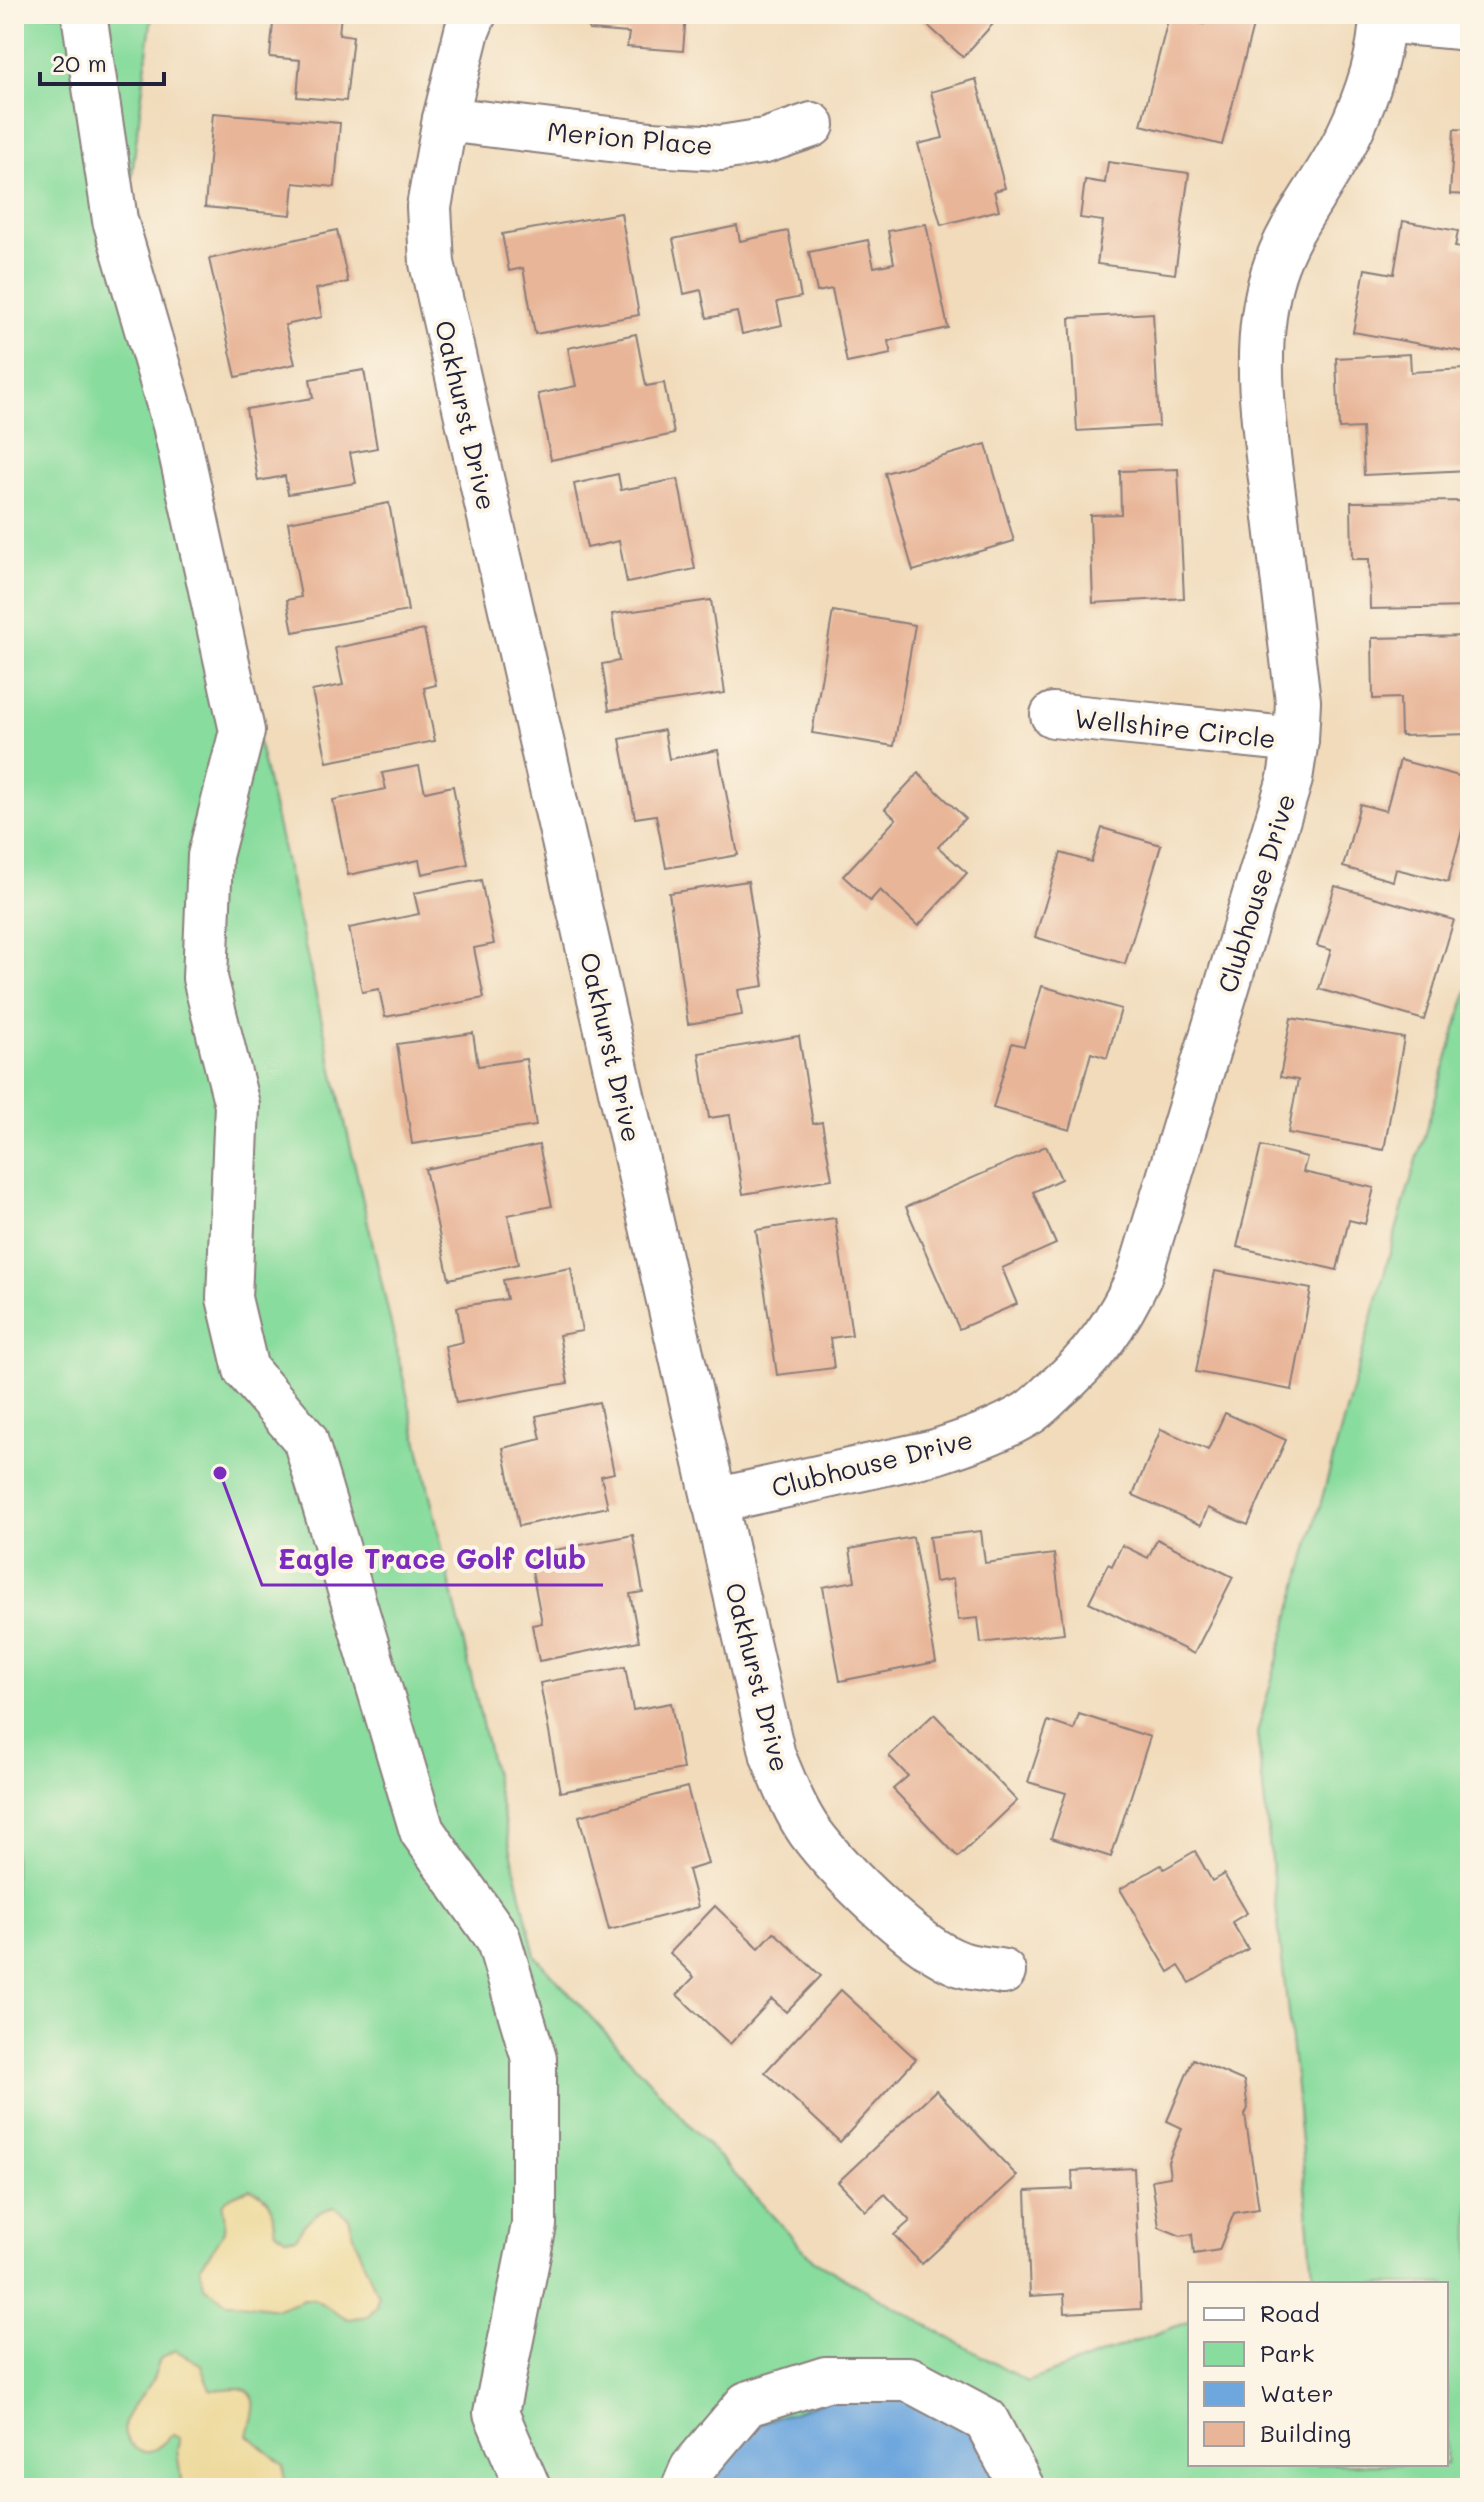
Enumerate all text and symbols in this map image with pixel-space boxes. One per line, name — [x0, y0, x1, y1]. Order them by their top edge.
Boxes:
scale bar — [40, 36, 164, 86]
text: 20 m — [52, 47, 107, 78]
street label: Merion Place — [546, 114, 714, 162]
street label: Oakhurst Drive — [428, 317, 504, 513]
street label: Wellshire Circle — [1073, 701, 1277, 755]
street label: Clubhouse Drive — [1210, 790, 1302, 996]
street label: Oakhurst Drive — [573, 949, 649, 1145]
street label: Clubhouse Drive — [768, 1422, 976, 1504]
callout: Eagle Trace Golf Club — [262, 1533, 603, 1585]
text: Eagle Trace Golf Club — [278, 1540, 586, 1576]
street label: Oakhurst Drive — [718, 1579, 798, 1775]
legend — [1188, 2282, 1448, 2466]
text: Road — [1260, 2297, 1320, 2328]
text: Park — [1260, 2337, 1314, 2368]
text: Water — [1260, 2377, 1334, 2408]
text: Building — [1260, 2417, 1351, 2448]

